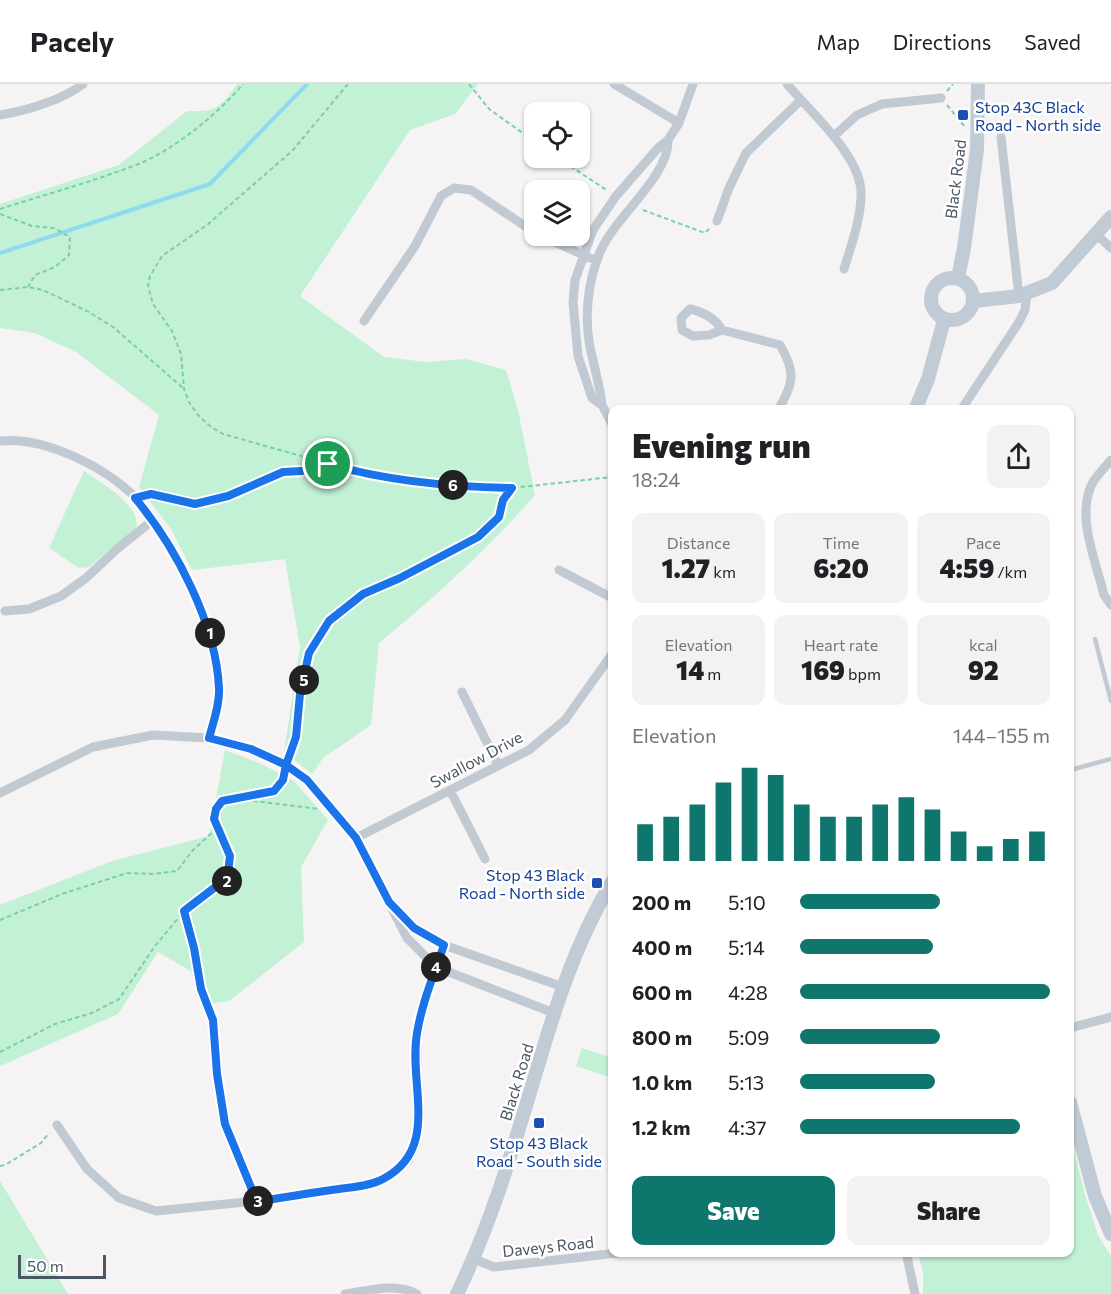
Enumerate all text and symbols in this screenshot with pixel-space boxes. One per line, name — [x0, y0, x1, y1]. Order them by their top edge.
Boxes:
text: Pacely — [30, 24, 114, 58]
text: Map — [817, 29, 860, 54]
text: Directions — [893, 29, 991, 54]
text: Saved — [1024, 29, 1081, 54]
place label: Stop 43C Black Road - North side — [975, 97, 1101, 134]
map controls — [524, 102, 590, 246]
button: locate — [524, 102, 590, 168]
marker: Stop 43C Black Road - North side — [956, 108, 970, 122]
street label: Black Road — [941, 138, 969, 220]
button: layers — [524, 180, 590, 246]
text: Evening run — [632, 424, 811, 465]
button: share — [987, 425, 1050, 488]
pin — [302, 438, 353, 489]
icon: arrive — [311, 447, 344, 480]
text: 18:24 — [632, 467, 680, 491]
pin: 6 — [438, 470, 468, 500]
text: 6 — [448, 475, 458, 494]
text: Distance — [667, 533, 730, 552]
text: Time — [823, 533, 859, 552]
text: Pace — [966, 533, 1001, 552]
text: 1.27 — [661, 552, 710, 583]
text: 6:20 — [813, 552, 869, 583]
text: 4:59 — [939, 552, 994, 583]
text: km — [710, 562, 736, 581]
text: /km — [994, 562, 1027, 581]
pin: 1 — [195, 618, 225, 648]
text: 1 — [206, 623, 214, 642]
text: Elevation — [665, 635, 732, 654]
text: Heart rate — [804, 635, 878, 654]
text: kcal — [969, 635, 998, 654]
text: 14 — [676, 654, 704, 685]
text: 169 — [801, 654, 845, 685]
text: 92 — [968, 654, 999, 685]
text: m — [704, 664, 721, 683]
text: bpm — [845, 664, 881, 683]
pin: 5 — [289, 665, 319, 695]
text: 5 — [299, 670, 309, 689]
text: Elevation — [632, 723, 717, 747]
text: 144–155 m — [953, 723, 1050, 747]
street label: Swallow Drive — [427, 727, 525, 791]
place label: Stop 43 Black Road - North side — [459, 865, 585, 902]
pin: 2 — [212, 866, 242, 896]
text: 2 — [222, 871, 232, 890]
marker: Stop 43 Black Road - North side — [590, 876, 604, 890]
text: 200 m — [632, 890, 691, 914]
text: 5:10 — [728, 890, 766, 914]
text: 400 m — [632, 935, 692, 959]
text: 5:14 — [728, 935, 765, 959]
pin: 4 — [421, 952, 451, 982]
text: 4 — [431, 957, 441, 976]
text: 600 m — [632, 980, 692, 1004]
text: 4:28 — [728, 980, 768, 1004]
text: 800 m — [632, 1025, 692, 1049]
text: 5:09 — [728, 1025, 769, 1049]
street label: Black Road — [495, 1041, 537, 1123]
text: 1.0 km — [632, 1070, 692, 1094]
text: 5:13 — [728, 1070, 764, 1094]
text: 1.2 km — [632, 1115, 690, 1139]
text: 4:37 — [728, 1115, 767, 1139]
marker: Stop 43 Black Road - South side — [532, 1116, 546, 1130]
place label: Stop 43 Black Road - South side — [476, 1133, 602, 1170]
button: Save — [632, 1176, 835, 1245]
button: Share — [847, 1176, 1050, 1245]
pin: 3 — [243, 1186, 273, 1216]
text: 3 — [253, 1191, 263, 1210]
street label: Daveys Road — [501, 1232, 595, 1260]
scale bar — [18, 1252, 106, 1280]
text: 50 m — [27, 1256, 64, 1275]

